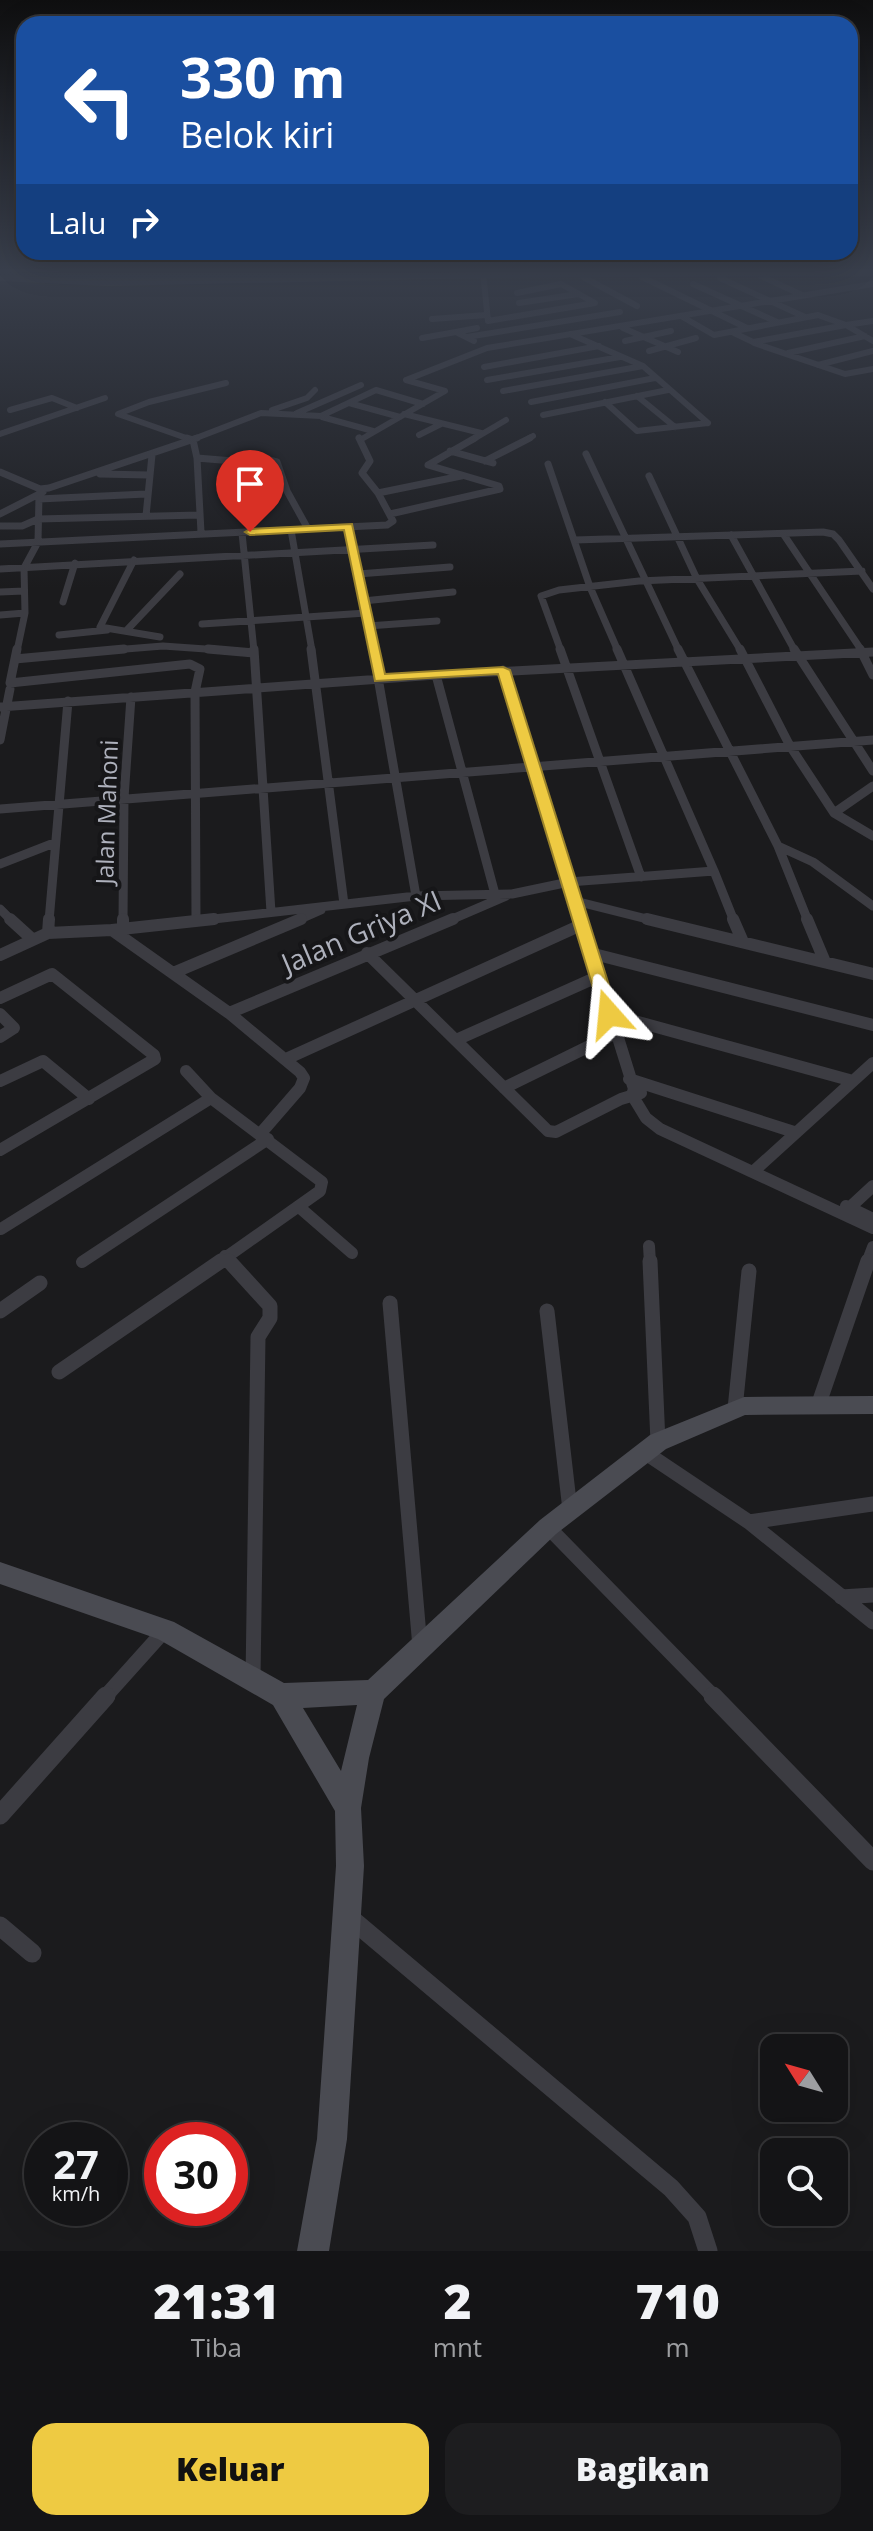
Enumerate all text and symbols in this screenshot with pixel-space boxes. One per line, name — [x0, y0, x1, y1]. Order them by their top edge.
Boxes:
text: 330 m — [180, 38, 346, 114]
icon: left — [48, 48, 152, 152]
text: Belok kiri — [180, 110, 334, 159]
icon: right — [122, 200, 166, 244]
text: Lalu — [48, 202, 106, 243]
pin — [216, 450, 284, 532]
icon: arrive — [228, 462, 272, 506]
street label: Jalan Mahoni — [87, 739, 125, 887]
street label: Jalan Griya XI — [273, 880, 447, 983]
position arrow — [567, 972, 651, 1056]
north arrow — [760, 2034, 848, 2122]
map controls — [760, 2034, 848, 2226]
speed limit sign: 30 — [144, 2122, 248, 2226]
text: 27 — [53, 2136, 99, 2191]
button: search — [760, 2138, 848, 2226]
text: km/h — [52, 2180, 100, 2207]
text: 21:31 — [153, 2268, 280, 2333]
text: 2 — [443, 2268, 472, 2333]
text: 710 — [635, 2268, 720, 2333]
text: Tiba — [191, 2329, 242, 2365]
text: mnt — [433, 2329, 482, 2365]
text: m — [666, 2329, 690, 2365]
button: Keluar — [32, 2423, 429, 2515]
button: Bagikan — [445, 2423, 841, 2515]

